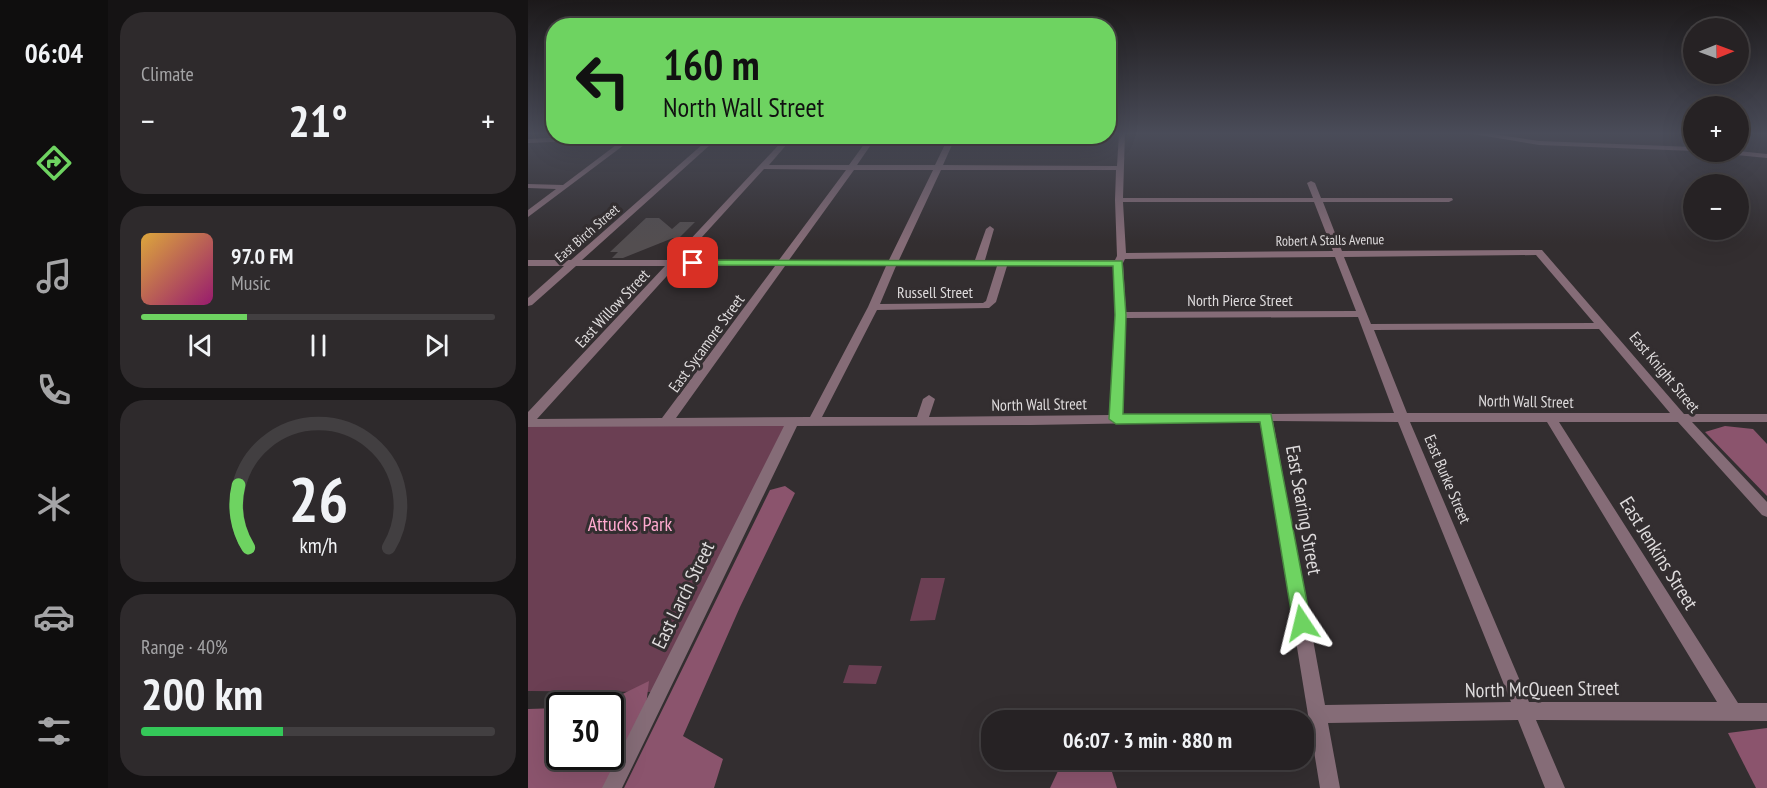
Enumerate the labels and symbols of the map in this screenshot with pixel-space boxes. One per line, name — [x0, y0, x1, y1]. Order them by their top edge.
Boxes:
north arrow — [1683, 18, 1749, 84]
street label: East Birch Street — [551, 200, 623, 266]
street label: Robert A Stalls Avenue — [1276, 230, 1385, 250]
pin — [667, 237, 718, 288]
street label: East Willow Street — [570, 264, 654, 352]
street label: Russell Street — [897, 282, 974, 302]
street label: East Sycamore Street — [664, 290, 749, 396]
street label: North Pierce Street — [1187, 290, 1293, 310]
street label: East Knight Street — [1625, 328, 1705, 417]
street label: North Wall Street — [1478, 390, 1574, 412]
street label: North Wall Street — [991, 393, 1087, 415]
street label: East Burke Street — [1420, 432, 1476, 527]
street label: East Searing Street — [1280, 443, 1328, 577]
street label: East Jenkins Street — [1614, 492, 1704, 615]
park label: Attucks Park — [588, 511, 672, 537]
street label: East Larch Street — [646, 537, 720, 653]
position arrow — [1270, 591, 1334, 655]
street label: North McQueen Street — [1465, 675, 1620, 703]
speed limit sign: 30 — [546, 692, 624, 770]

